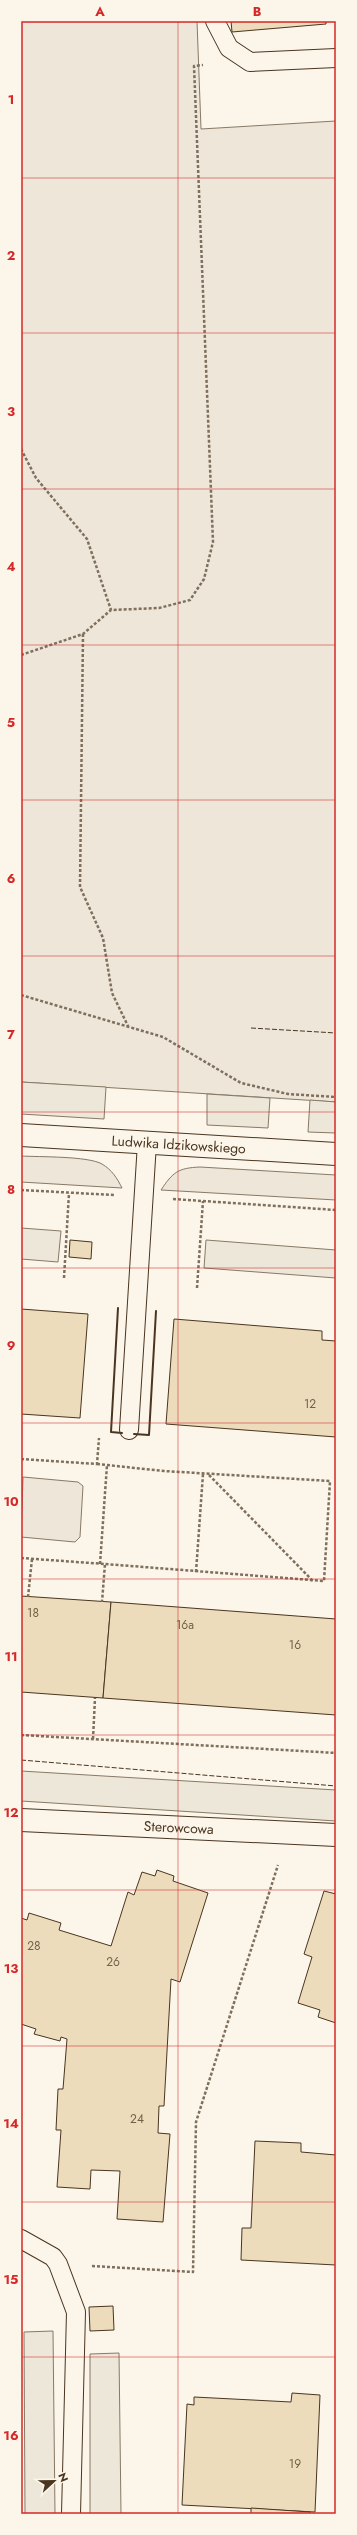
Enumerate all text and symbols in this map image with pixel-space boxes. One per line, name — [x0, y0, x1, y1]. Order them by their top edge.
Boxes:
text: A — [94, 2, 105, 21]
text: B — [253, 2, 262, 21]
text: 1 — [8, 90, 14, 109]
text: 2 — [7, 246, 15, 265]
text: 3 — [7, 402, 15, 421]
text: 4 — [6, 557, 16, 576]
text: 5 — [7, 713, 15, 732]
text: 6 — [7, 869, 16, 888]
text: 7 — [7, 1025, 15, 1044]
street label: Ludwika Idzikowskiego — [111, 1130, 247, 1159]
text: 8 — [7, 1180, 15, 1199]
text: 9 — [7, 1336, 16, 1355]
house number: 12 — [304, 1395, 316, 1413]
text: 10 — [3, 1492, 19, 1511]
house number: 18 — [27, 1604, 39, 1622]
house number: 16a — [176, 1616, 194, 1634]
house number: 16 — [289, 1636, 301, 1654]
text: 11 — [4, 1647, 18, 1666]
text: 12 — [3, 1803, 19, 1822]
street label: Sterowcowa — [143, 1816, 214, 1839]
house number: 28 — [27, 1937, 41, 1955]
house number: 26 — [106, 1953, 120, 1971]
text: 13 — [4, 1959, 18, 1978]
house number: 24 — [130, 2110, 144, 2128]
text: 14 — [3, 2114, 19, 2133]
text: 15 — [3, 2270, 19, 2289]
text: 16 — [3, 2426, 19, 2445]
house number: 19 — [289, 2455, 301, 2473]
north arrow — [34, 2461, 74, 2501]
text: N — [54, 2470, 72, 2484]

